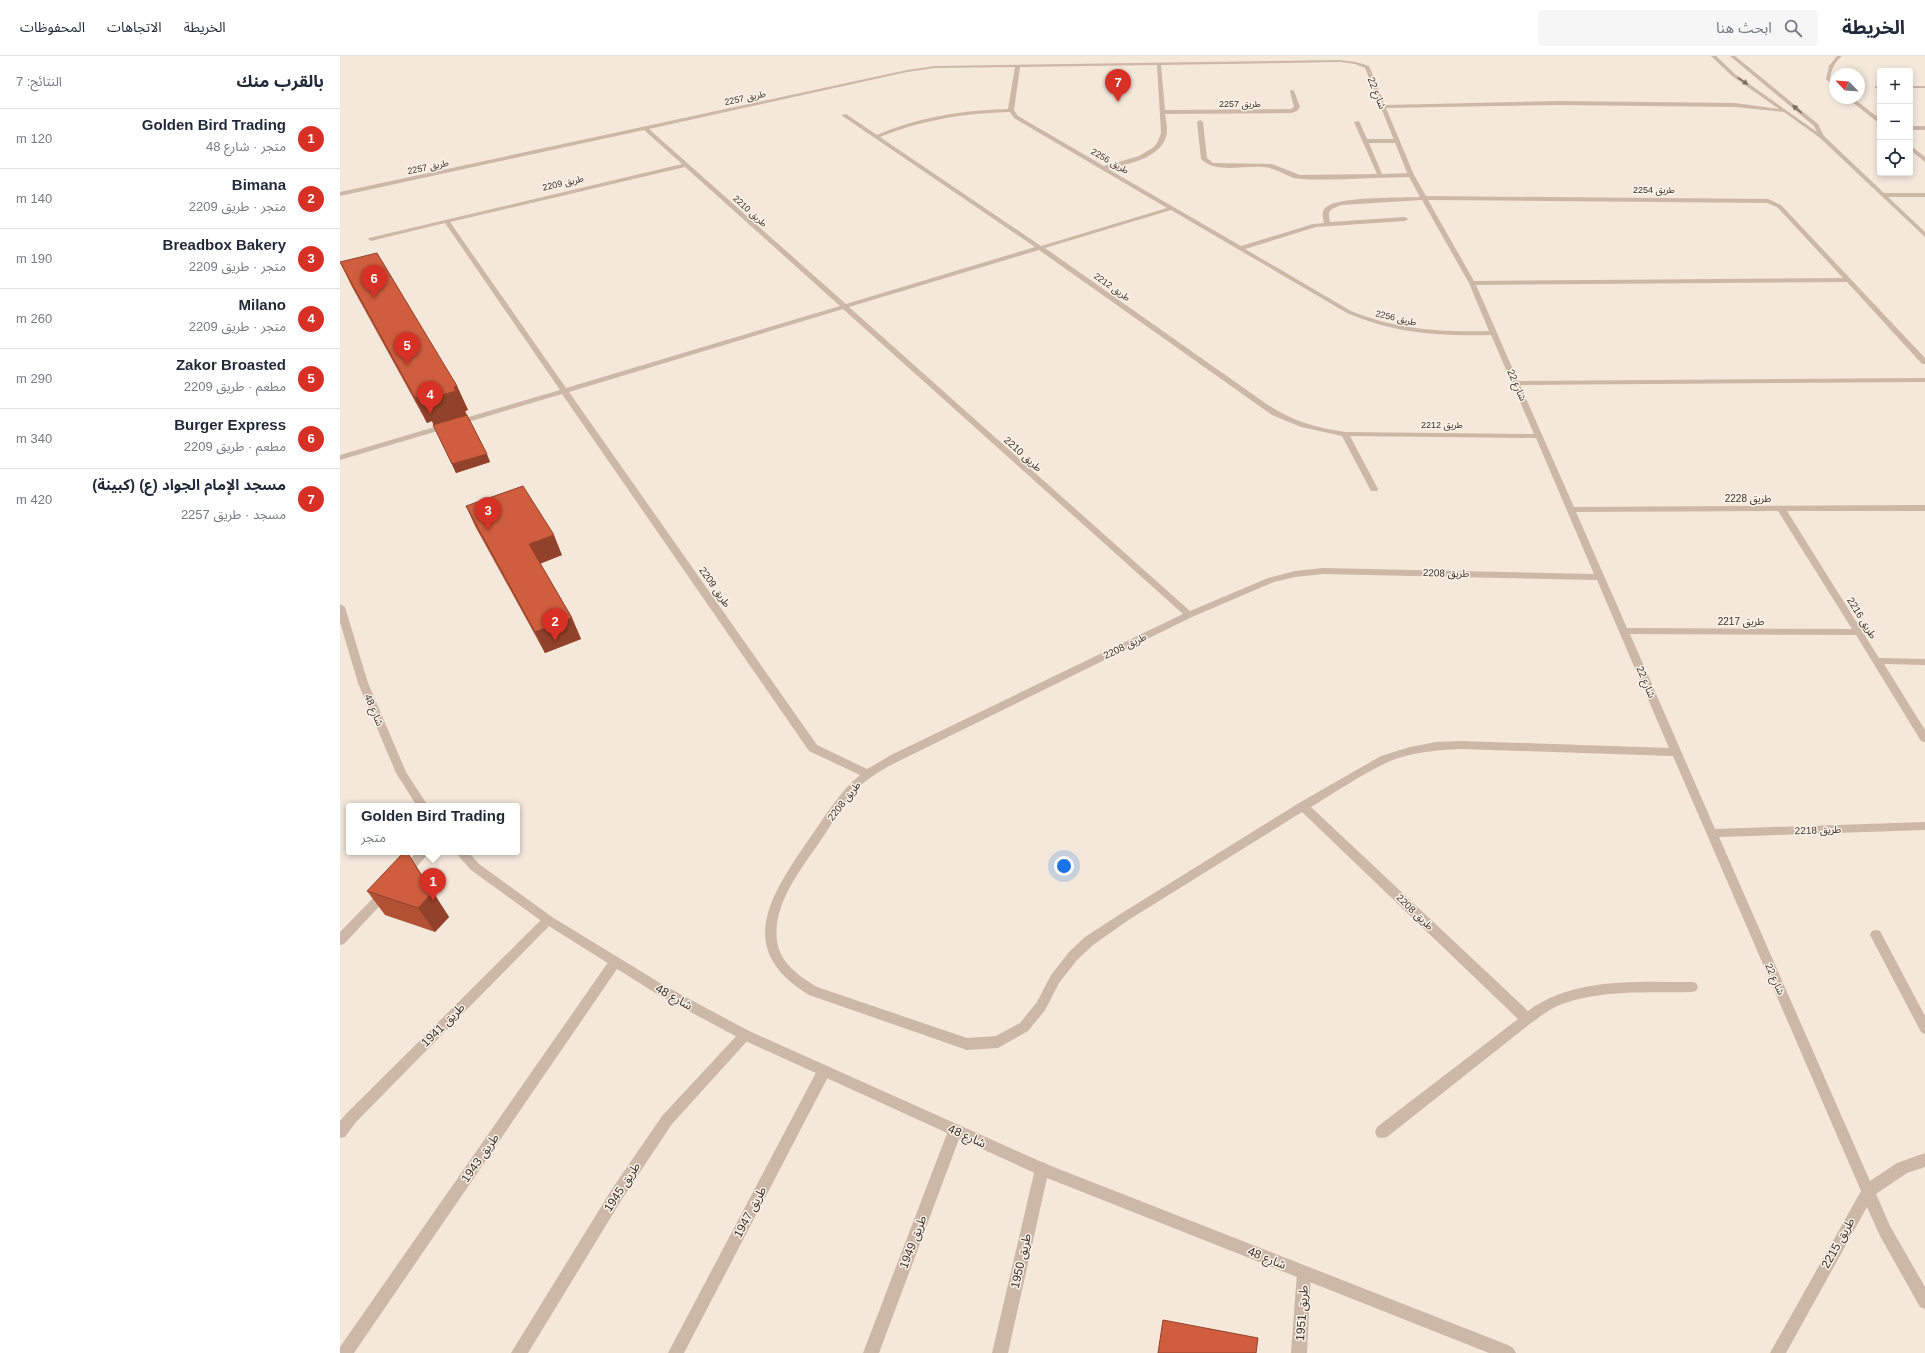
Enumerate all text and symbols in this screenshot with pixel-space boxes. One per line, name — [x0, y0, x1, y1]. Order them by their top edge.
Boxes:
search box — [1538, 10, 1818, 46]
icon: search — [1782, 17, 1804, 39]
text: الخريطة — [1842, 17, 1905, 38]
text: المحفوظات — [20, 19, 85, 35]
text: الاتجاهات — [107, 19, 162, 35]
text: الخريطة — [184, 19, 226, 35]
text: ابحث هنا — [1716, 19, 1772, 36]
north arrow — [1829, 68, 1865, 104]
map controls — [1877, 68, 1913, 176]
button: + — [1877, 68, 1913, 104]
pin: 7 — [1105, 69, 1131, 102]
text: بالقرب منك — [236, 72, 324, 91]
text: النتائج: 7 — [16, 74, 62, 89]
street label: شارع 22 — [1364, 75, 1388, 111]
one-way arrow — [1737, 77, 1748, 85]
street label: طريق 2257 — [723, 89, 767, 108]
street label: طريق 2257 — [1219, 99, 1261, 110]
one-way arrow — [1792, 104, 1802, 113]
button: − — [1877, 104, 1913, 140]
text: Golden Bird Trading — [142, 116, 286, 133]
text: 120 m — [16, 131, 52, 146]
text: 1 — [307, 131, 315, 146]
text: متجر · شارع 48 — [206, 139, 286, 154]
button: locate — [1877, 140, 1913, 176]
street label: طريق 2256 — [1089, 146, 1131, 177]
street label: طريق 2257 — [406, 158, 450, 177]
street label: طريق 2209 — [541, 173, 585, 194]
text: Bimana — [232, 176, 286, 193]
street label: طريق 2254 — [1633, 185, 1675, 196]
text: 140 m — [16, 191, 52, 206]
text: 2 — [307, 191, 315, 206]
street label: طريق 2210 — [730, 193, 769, 229]
text: متجر · طريق 2209 — [189, 199, 286, 214]
text: Breadbox Bakery — [163, 236, 286, 253]
text: 190 m — [16, 251, 52, 266]
text: 3 — [307, 251, 315, 266]
text: متجر · طريق 2209 — [189, 259, 286, 274]
pin: 6 — [361, 265, 387, 298]
street label: طريق 2212 — [1091, 271, 1132, 304]
text: Milano — [239, 296, 286, 313]
street label: طريق 2256 — [1374, 308, 1418, 329]
text: 260 m — [16, 311, 52, 326]
text: 4 — [307, 311, 315, 326]
text: متجر · طريق 2209 — [189, 319, 286, 334]
pin: 5 — [394, 332, 420, 365]
text: Zakor Broasted — [176, 356, 286, 373]
street label: شارع 22 — [1503, 368, 1529, 403]
text: 290 m — [16, 371, 52, 386]
text: 5 — [307, 371, 315, 386]
text: مطعم · طريق 2209 — [184, 379, 286, 394]
pin: 4 — [417, 381, 443, 414]
text: Burger Express — [174, 416, 286, 433]
street label: طريق 2212 — [1421, 420, 1463, 431]
text: 340 m — [16, 431, 52, 446]
text: 6 — [307, 431, 315, 446]
street label: طريق 2210 — [1001, 434, 1044, 475]
text: مطعم · طريق 2209 — [184, 439, 286, 454]
text: مسجد الإمام الجواد (ع) (كبينة) — [92, 476, 286, 493]
text: 420 m — [16, 492, 52, 507]
text: 7 — [307, 492, 315, 507]
street label: طريق 2228 — [1725, 493, 1771, 505]
pin: 3 — [475, 497, 501, 530]
text: مسجد · طريق 2257 — [181, 507, 286, 522]
street label: طريق 2209 — [696, 565, 733, 610]
street label: طريق 2208 — [1423, 567, 1470, 580]
street label: طريق 2216 — [1844, 595, 1879, 641]
pin: 2 — [542, 608, 568, 641]
street label: طريق 2217 — [1718, 616, 1764, 628]
street label: طريق 2208 — [1102, 631, 1149, 662]
street label: شارع 22 — [1633, 664, 1658, 700]
street label: شارع 48 — [361, 692, 386, 728]
street label: طريق 2208 — [825, 779, 864, 823]
popup — [346, 803, 520, 855]
text: Golden Bird Trading — [361, 807, 505, 824]
street label: طريق 2218 — [1795, 824, 1842, 837]
text: متجر — [361, 830, 386, 845]
your location — [1054, 856, 1074, 876]
pin: 1 — [420, 868, 446, 901]
street label: طريق 2208 — [1394, 892, 1436, 933]
street label: شارع 22 — [1761, 962, 1787, 997]
street label: شارع 48 — [652, 981, 695, 1015]
street label: طريق 1941 — [418, 1000, 468, 1050]
street label: شارع 48 — [945, 1121, 988, 1152]
street label: طريق 1943 — [458, 1131, 503, 1185]
street label: طريق 1945 — [601, 1160, 644, 1215]
street label: طريق 1947 — [731, 1184, 770, 1240]
street label: طريق 1949 — [896, 1213, 930, 1271]
street label: طريق 2215 — [1818, 1215, 1859, 1271]
street label: طريق 1950 — [1008, 1232, 1035, 1290]
street label: شارع 48 — [1245, 1244, 1288, 1274]
street label: طريق 1951 — [1293, 1285, 1312, 1341]

